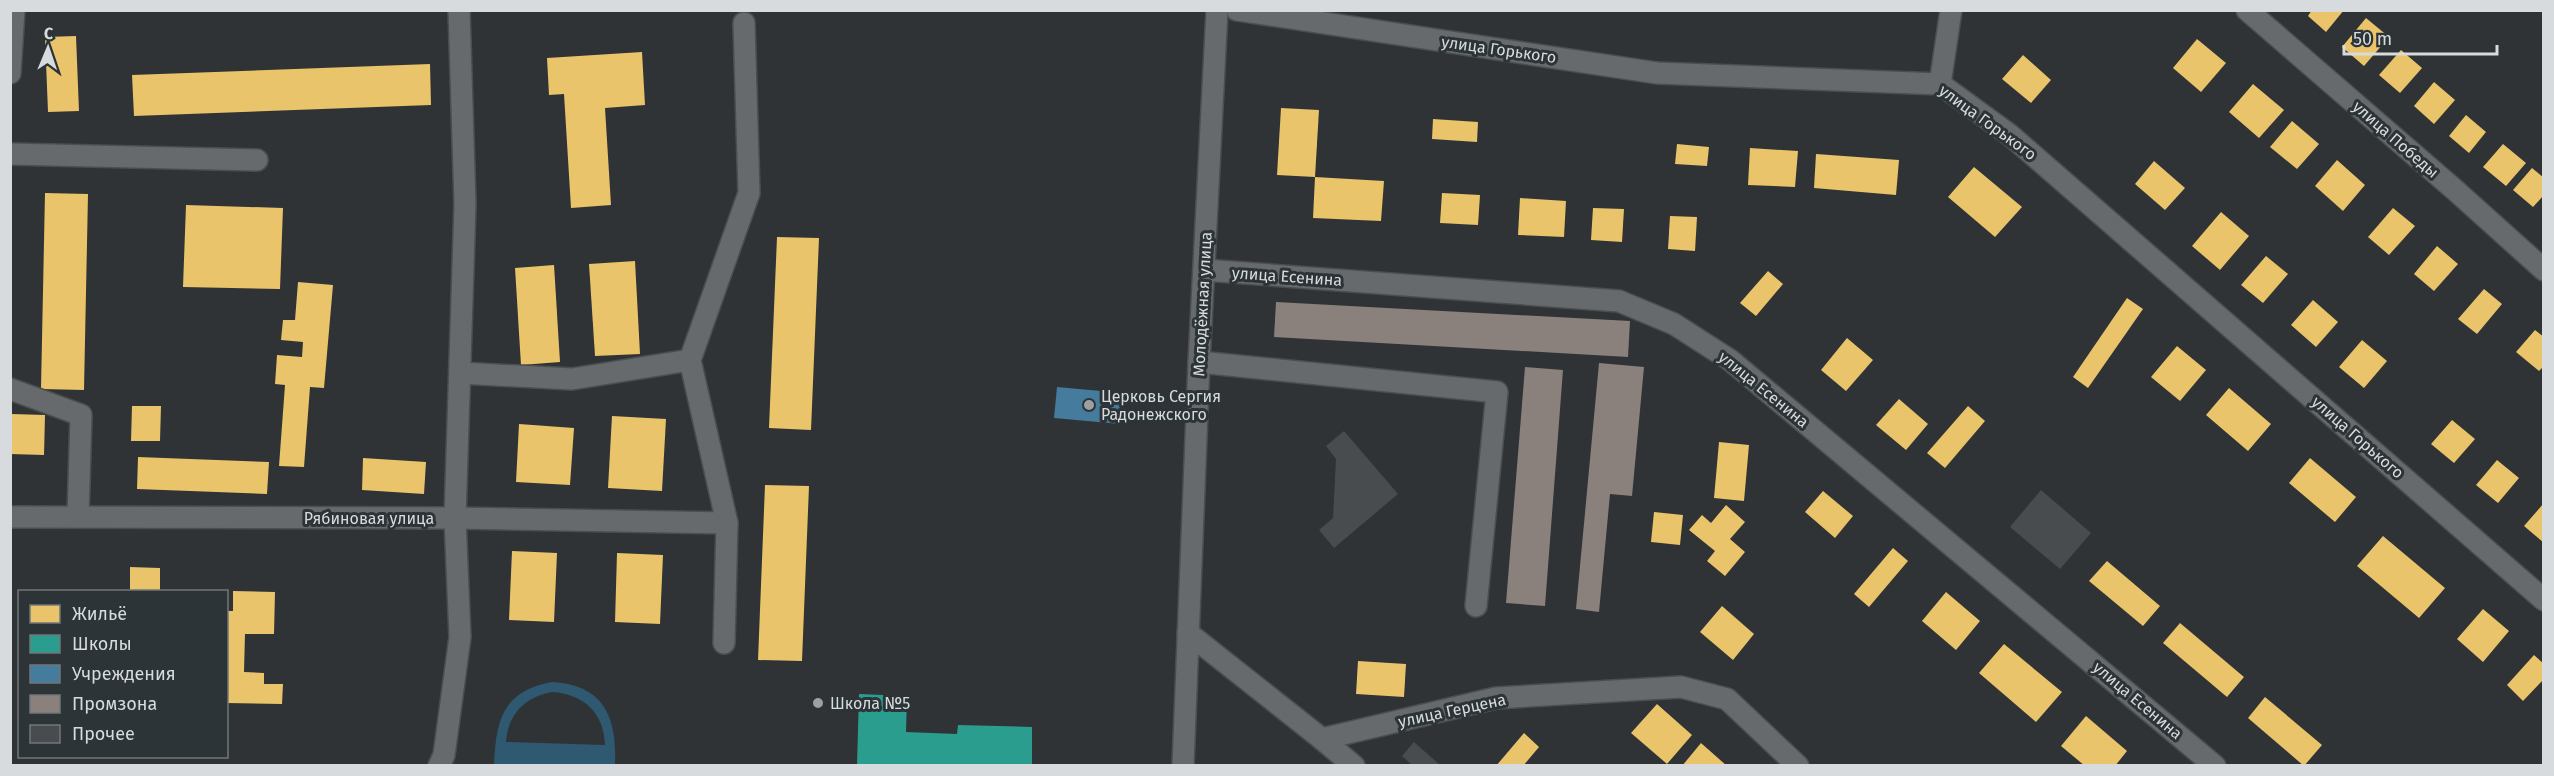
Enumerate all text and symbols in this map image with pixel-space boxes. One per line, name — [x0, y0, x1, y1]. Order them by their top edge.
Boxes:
north arrow — [18, 18, 78, 78]
scale bar — [2344, 18, 2497, 56]
text: С — [44, 24, 54, 43]
text: 50 m — [2353, 28, 2392, 50]
street label: улица Горького — [1440, 32, 1558, 67]
street label: улица Горького — [1935, 81, 2040, 164]
street label: улица Победы — [2349, 97, 2442, 182]
street label: Молодёжная улица — [1189, 231, 1216, 377]
street label: улица Есенина — [1231, 263, 1343, 290]
street label: улица Есенина — [1715, 347, 1813, 432]
place label: Церковь Сергия Радонежского — [1101, 387, 1221, 424]
street label: улица Горького — [2308, 392, 2408, 483]
marker: Церковь Сергия Радонежского — [1082, 398, 1096, 412]
street label: Рябиновая улица — [304, 509, 434, 528]
legend — [18, 590, 228, 758]
text: Жильё — [72, 603, 127, 625]
text: Школы — [72, 633, 132, 655]
street label: улица Есенина — [2089, 658, 2186, 743]
text: Учреждения — [72, 663, 176, 685]
street label: улица Герцена — [1396, 690, 1508, 731]
text: Промзона — [72, 693, 157, 715]
place label: Школа №5 — [830, 694, 910, 713]
marker: Школа №5 — [811, 696, 825, 710]
text: Прочее — [72, 723, 135, 745]

